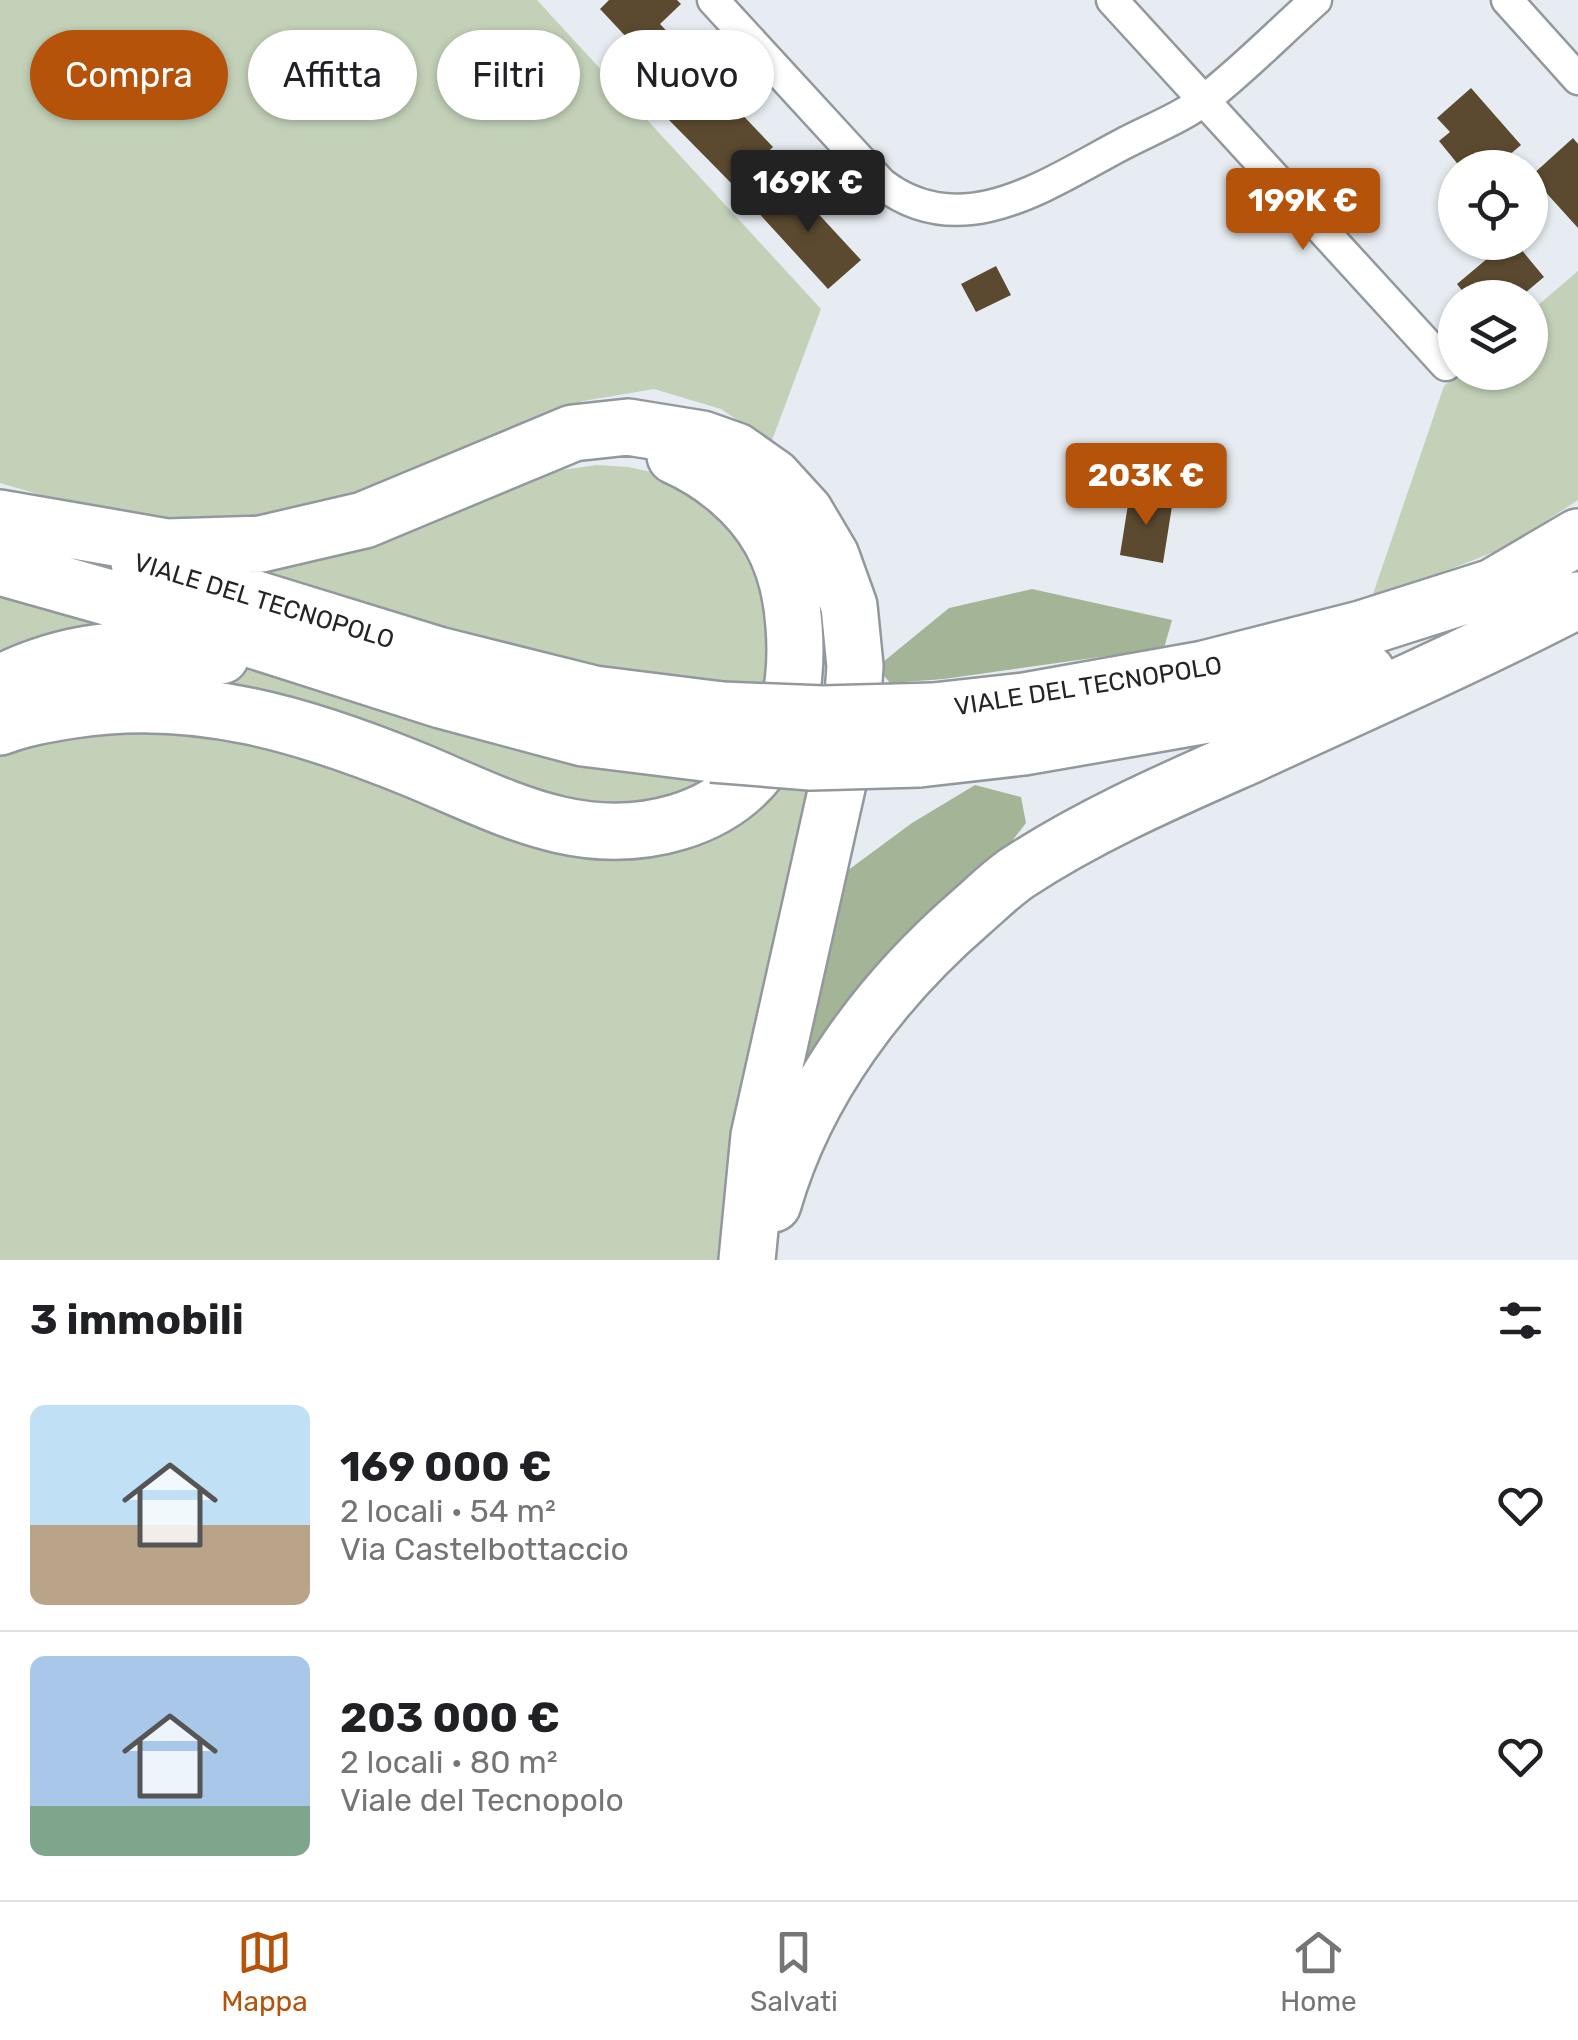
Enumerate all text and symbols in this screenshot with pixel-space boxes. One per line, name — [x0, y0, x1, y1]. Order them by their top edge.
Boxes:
chip: Compra — [30, 30, 228, 120]
chip: Affitta — [248, 30, 417, 120]
chip: Filtri — [437, 30, 580, 120]
chip: Nuovo — [600, 30, 774, 120]
pin: 169K € — [727, 150, 889, 235]
map controls — [1438, 150, 1548, 390]
button: locate — [1438, 150, 1548, 260]
text: 169K € — [753, 163, 863, 201]
pin: 199K € — [1222, 168, 1384, 253]
text: 199K € — [1248, 181, 1358, 219]
button: layers — [1438, 280, 1548, 390]
pin: 203K € — [1065, 443, 1227, 528]
text: 203K € — [1088, 456, 1204, 494]
street label: VIALE DEL TECNOPOLO — [130, 548, 398, 654]
street label: VIALE DEL TECNOPOLO — [952, 651, 1224, 721]
icon: filters — [1493, 1293, 1548, 1348]
text: 3 immobili — [30, 1295, 244, 1345]
text: 169 000 € — [340, 1442, 552, 1492]
icon: home — [110, 1445, 230, 1565]
icon: heart — [1493, 1478, 1548, 1533]
text: 2 locali · 54 m² — [340, 1492, 556, 1530]
text: Via Castelbottaccio — [340, 1530, 629, 1568]
text: 203 000 € — [340, 1693, 560, 1743]
icon: home — [110, 1696, 230, 1816]
icon: heart — [1493, 1729, 1548, 1784]
text: 2 locali · 80 m² — [340, 1743, 558, 1781]
text: Viale del Tecnopolo — [340, 1781, 624, 1819]
tab: Mappa — [221, 1925, 308, 2018]
tab: Salvati — [750, 1925, 838, 2018]
tab: Home — [1280, 1925, 1357, 2018]

